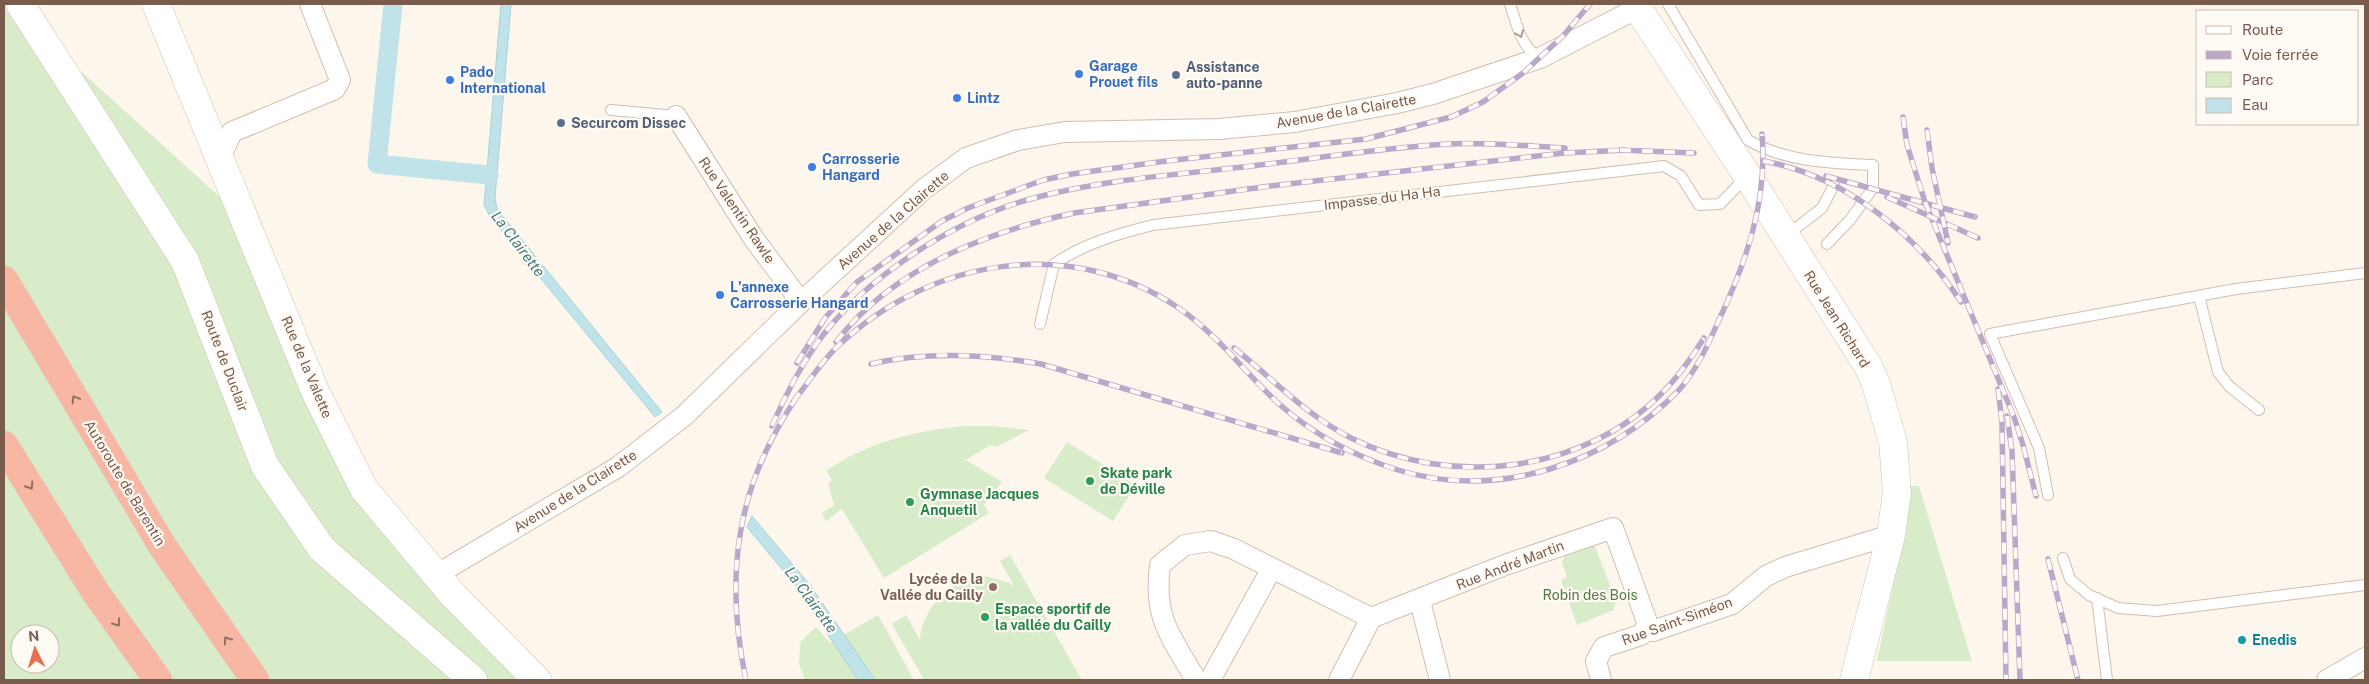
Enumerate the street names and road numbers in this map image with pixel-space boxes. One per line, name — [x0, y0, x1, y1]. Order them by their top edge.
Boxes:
street label: Avenue de la Clairette — [1275, 91, 1417, 131]
street label: Rue Valentin Rawle — [696, 154, 779, 266]
street label: Avenue de la Clairette — [834, 167, 952, 273]
street label: Impasse du Ha Ha — [1323, 183, 1441, 213]
street label: Rue Jean Richard — [1801, 268, 1873, 370]
street label: Route de Duclair — [198, 308, 252, 414]
street label: Rue de la Valette — [278, 314, 336, 420]
street label: Autoroute de Barentin — [81, 417, 169, 549]
street label: Avenue de la Clairette — [510, 447, 640, 535]
street label: Rue André Martin — [1454, 537, 1566, 593]
street label: Rue Saint-Siméon — [1620, 594, 1734, 648]

